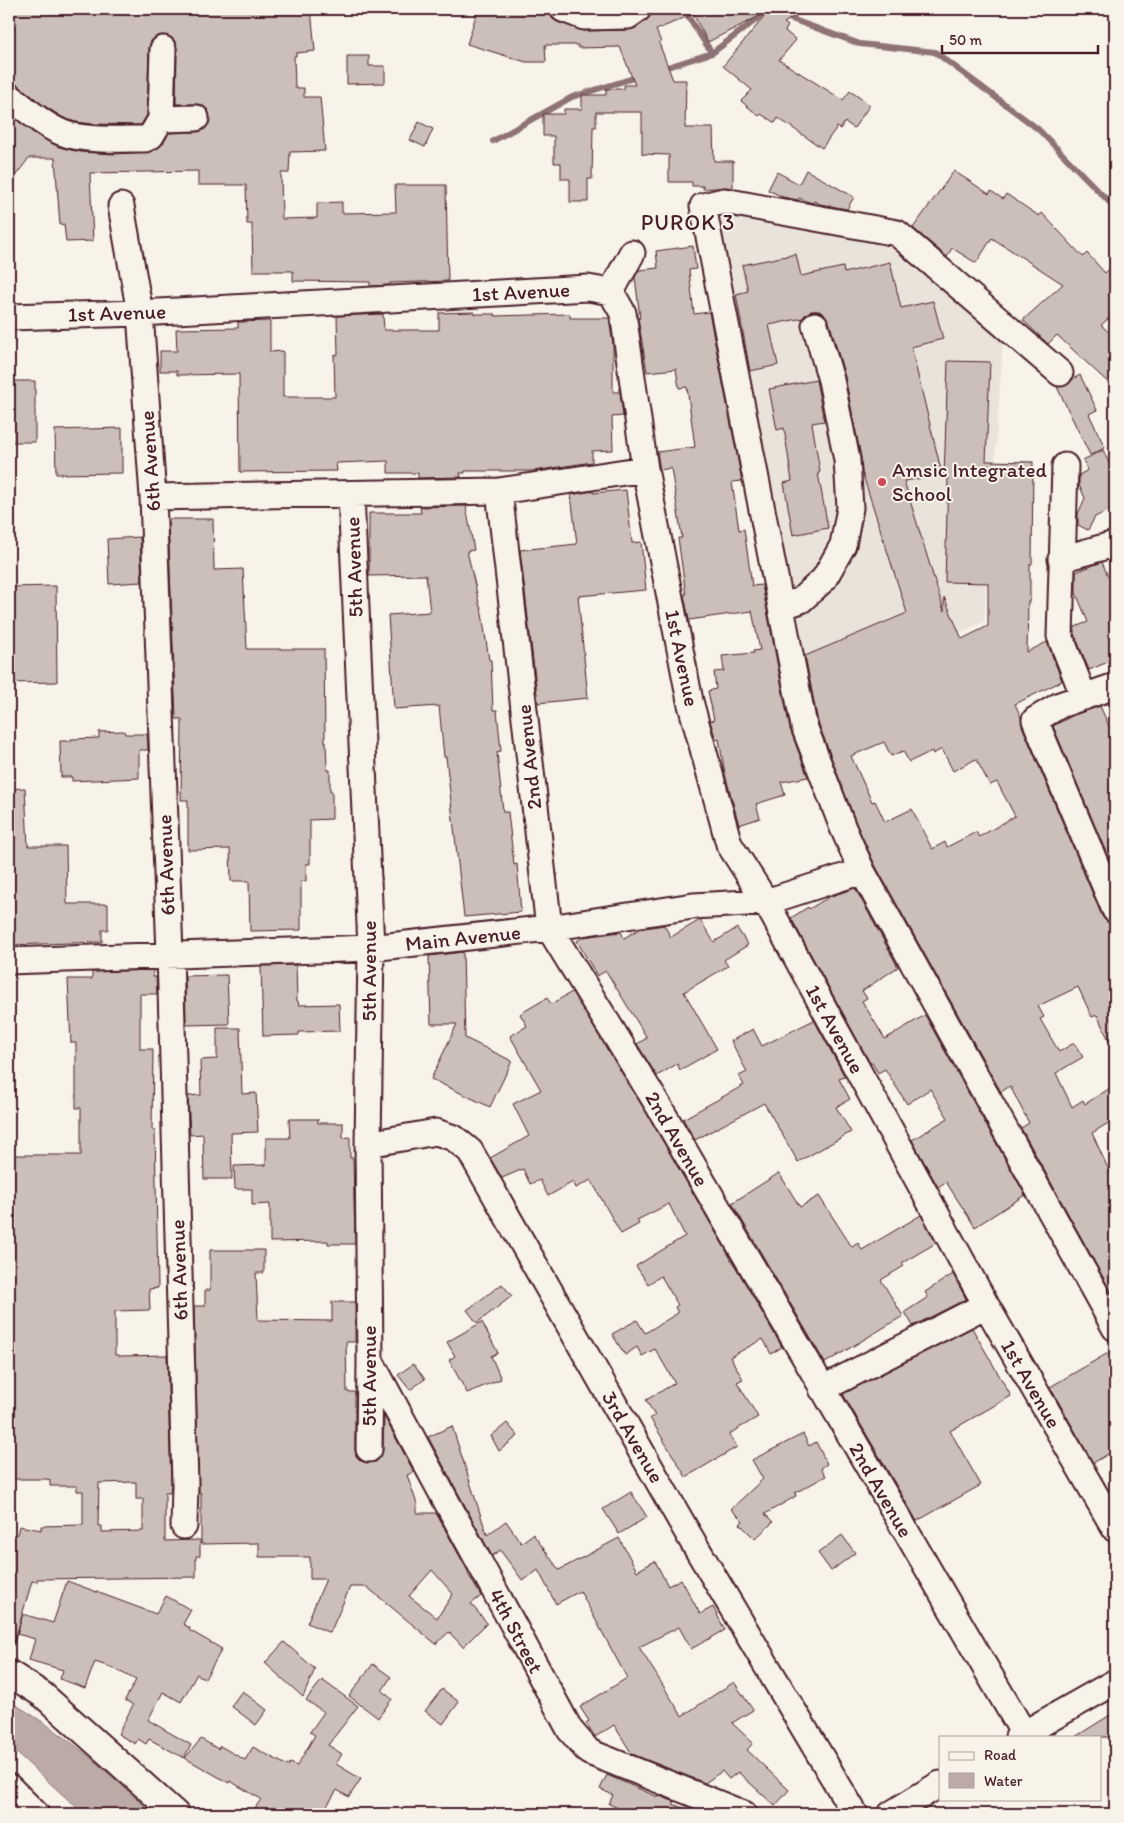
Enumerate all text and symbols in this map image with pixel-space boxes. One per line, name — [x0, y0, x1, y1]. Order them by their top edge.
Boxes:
scale bar — [942, 22, 1098, 54]
text: 50 m — [949, 31, 982, 49]
district label: PUROK 3 — [641, 209, 735, 236]
street label: 1st Avenue — [471, 276, 571, 307]
street label: 1st Avenue — [67, 298, 167, 327]
street label: 6th Avenue — [134, 410, 165, 512]
place label: Amsic Integrated School — [892, 457, 1047, 506]
marker: Amsic Integrated School — [876, 476, 888, 488]
street label: 5th Avenue — [339, 516, 368, 618]
street label: 1st Avenue — [660, 607, 705, 709]
street label: 2nd Avenue — [511, 703, 546, 811]
street label: 6th Avenue — [151, 814, 180, 916]
street label: Main Avenue — [404, 919, 522, 956]
street label: 5th Avenue — [356, 920, 381, 1022]
street label: 1st Avenue — [801, 980, 870, 1078]
street label: 2nd Avenue — [640, 1087, 715, 1191]
street label: 6th Avenue — [164, 1219, 193, 1321]
street label: 5th Avenue — [356, 1325, 381, 1427]
street label: 1st Avenue — [996, 1335, 1067, 1433]
street label: 3rd Avenue — [597, 1386, 670, 1487]
street label: 2nd Avenue — [844, 1438, 919, 1542]
street label: 4th Street — [484, 1584, 549, 1677]
legend — [939, 1736, 1102, 1800]
text: Road — [984, 1746, 1017, 1764]
text: Water — [984, 1772, 1023, 1790]

